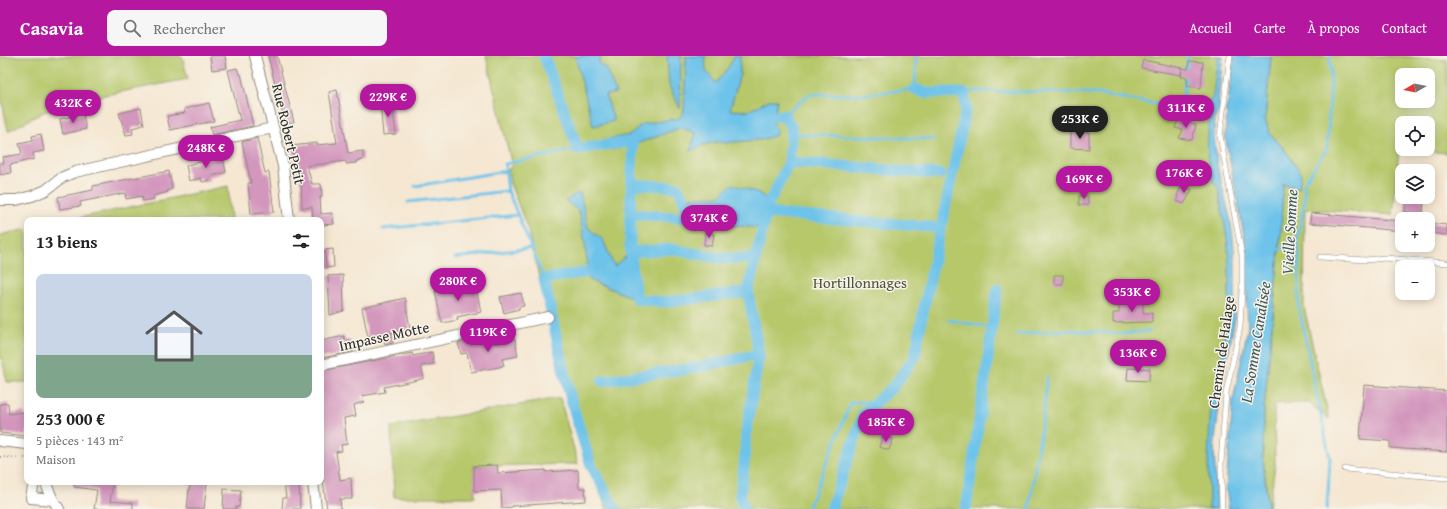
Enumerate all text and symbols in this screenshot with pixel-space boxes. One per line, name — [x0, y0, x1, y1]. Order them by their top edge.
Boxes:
search box — [107, 10, 387, 46]
text: Casavia — [20, 14, 83, 42]
icon: search — [121, 17, 143, 39]
text: Rechercher — [153, 18, 225, 39]
text: Accueil — [1189, 18, 1232, 38]
text: Carte — [1254, 18, 1286, 38]
text: À propos — [1308, 18, 1360, 38]
text: Contact — [1382, 18, 1427, 38]
north arrow — [1395, 68, 1435, 108]
map controls — [1395, 68, 1435, 300]
street label: Rue Robert Petit — [267, 82, 311, 187]
pin: 229K € — [355, 84, 421, 118]
text: 229K € — [369, 87, 407, 106]
pin: 432K € — [40, 90, 106, 124]
text: 432K € — [54, 93, 92, 112]
pin: 311K € — [1153, 95, 1219, 129]
text: 311K € — [1167, 98, 1205, 117]
pin: 253K € — [1047, 106, 1113, 140]
text: 253K € — [1061, 109, 1099, 128]
button: locate — [1395, 116, 1435, 156]
pin: 248K € — [173, 135, 239, 169]
text: 248K € — [187, 138, 225, 157]
pin: 176K € — [1151, 160, 1217, 194]
text: 176K € — [1165, 163, 1203, 182]
button: layers — [1395, 164, 1435, 204]
pin: 169K € — [1051, 166, 1117, 200]
text: 169K € — [1065, 169, 1103, 188]
water label: Vieille Somme — [1275, 188, 1303, 275]
pin: 374K € — [676, 205, 742, 239]
text: 374K € — [690, 208, 728, 227]
button: + — [1395, 212, 1435, 252]
text: 13 biens — [36, 229, 98, 254]
icon: filters — [290, 230, 312, 252]
button: − — [1395, 260, 1435, 300]
pin: 280K € — [425, 268, 491, 302]
text: 280K € — [439, 271, 477, 290]
park label: Hortillonnages — [813, 272, 907, 293]
pin: 353K € — [1099, 279, 1165, 313]
water label: La Somme Canalisée — [1233, 279, 1277, 405]
text: 353K € — [1113, 282, 1151, 301]
street label: Chemin de Halage — [1203, 295, 1239, 409]
icon: home — [138, 300, 210, 372]
street label: Impasse Motte — [337, 316, 431, 356]
pin: 119K € — [455, 319, 521, 353]
text: 119K € — [469, 322, 507, 341]
pin: 136K € — [1105, 340, 1171, 374]
text: 136K € — [1119, 343, 1157, 362]
text: 253 000 € — [36, 406, 105, 431]
pin: 185K € — [853, 409, 919, 443]
text: 185K € — [867, 412, 905, 431]
text: 5 pièces · 143 m² — [36, 431, 123, 450]
text: Maison — [36, 450, 76, 469]

